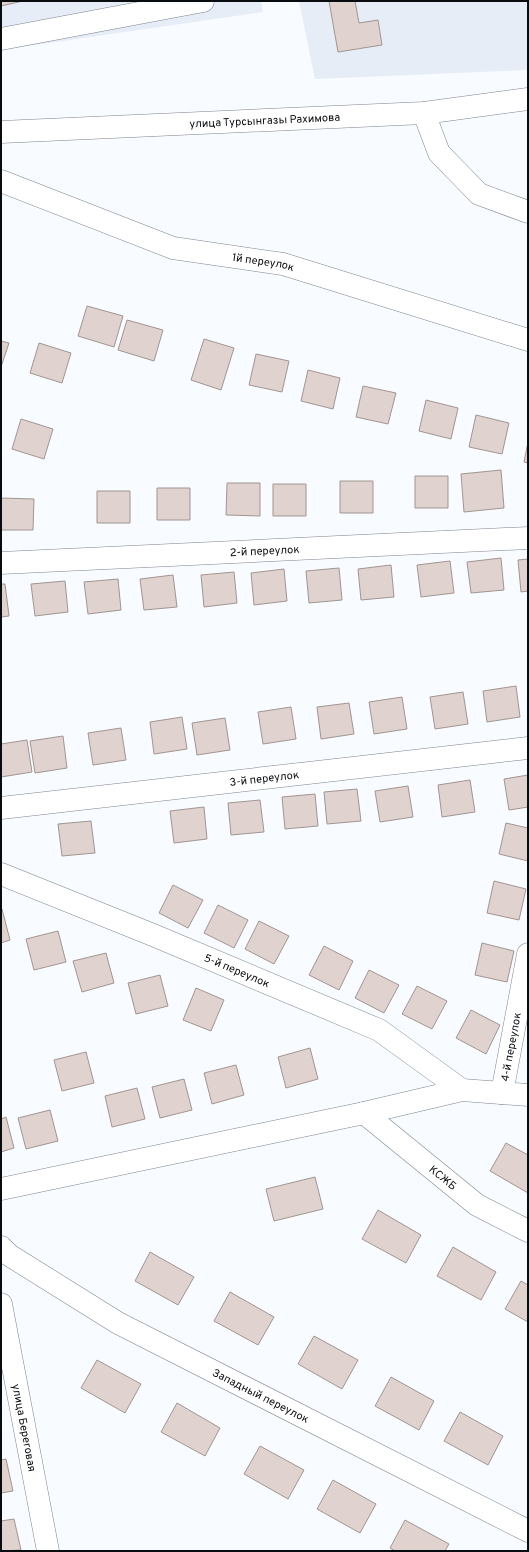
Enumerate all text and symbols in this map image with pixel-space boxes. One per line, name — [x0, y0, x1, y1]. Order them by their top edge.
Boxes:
street label: улица Турсынгазы Рахимова — [189, 111, 341, 132]
street label: 1й переулок — [231, 251, 296, 275]
street label: 2-й переулок — [230, 543, 300, 560]
street label: 3-й переулок — [229, 768, 300, 790]
street label: 5-й переулок — [202, 951, 272, 991]
street label: 4-й переулок — [498, 1011, 525, 1083]
street label: КСЖБ — [426, 1163, 459, 1194]
street label: Западный переулок — [210, 1366, 311, 1427]
street label: улица Береговая — [8, 1383, 39, 1473]

